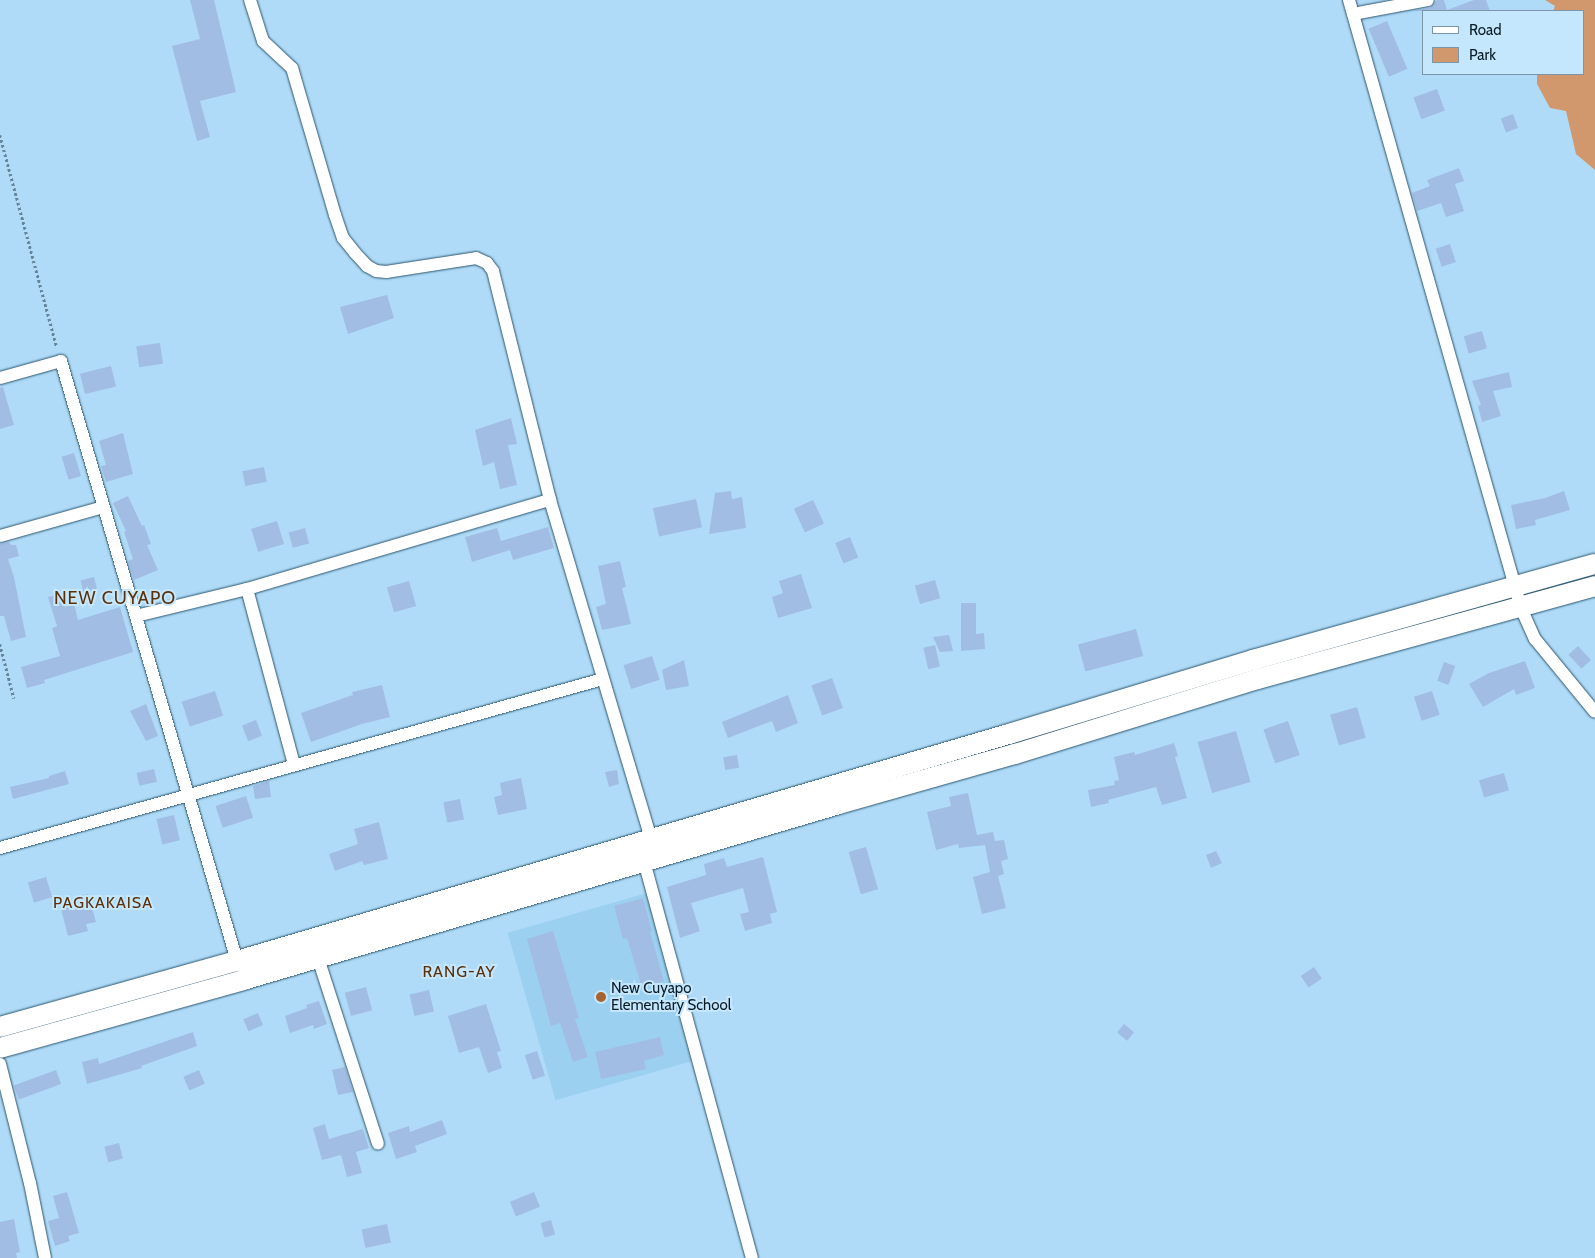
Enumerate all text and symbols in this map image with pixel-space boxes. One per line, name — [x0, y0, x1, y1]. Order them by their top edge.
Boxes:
legend — [1422, 10, 1585, 75]
text: Road — [1469, 21, 1502, 39]
text: Park — [1469, 46, 1496, 64]
district label: NEW CUYAPO — [53, 587, 177, 609]
district label: PAGKAKAISA — [52, 893, 154, 913]
district label: RANG-AY — [422, 962, 496, 982]
place label: New Cuyapo Elementary School — [611, 979, 731, 1014]
marker: New Cuyapo Elementary School — [595, 991, 607, 1003]

